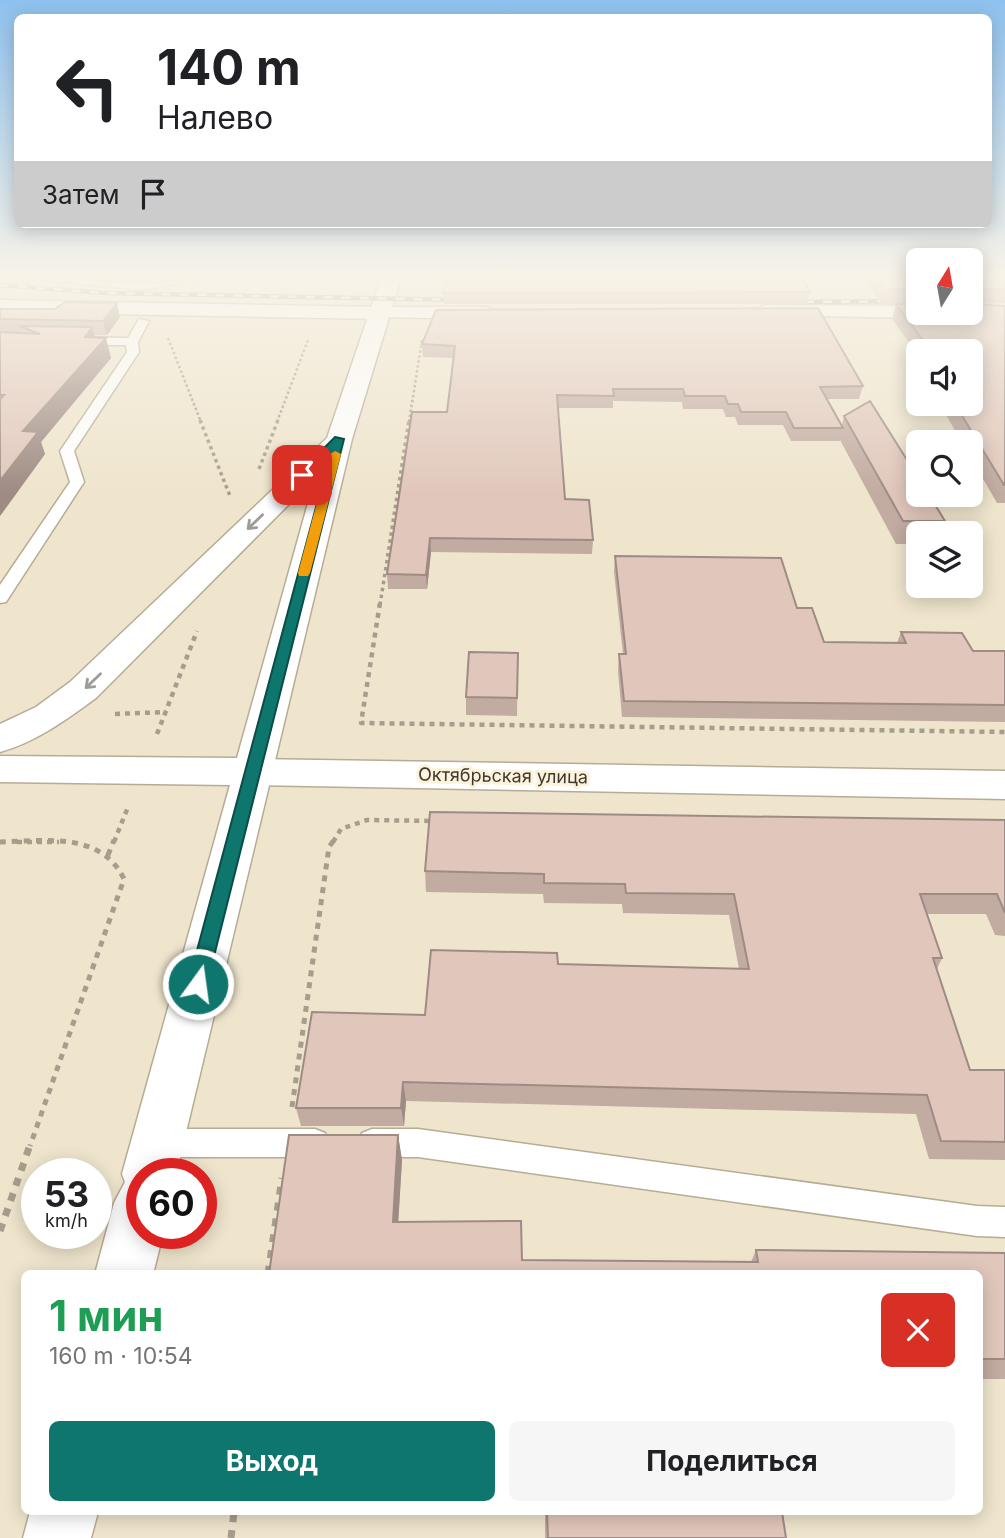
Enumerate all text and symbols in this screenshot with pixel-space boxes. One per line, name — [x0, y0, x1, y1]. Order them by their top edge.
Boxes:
text: 140 m — [157, 38, 301, 97]
icon: left — [42, 42, 133, 133]
text: Налево — [157, 98, 273, 137]
icon: arrive — [134, 175, 172, 213]
text: Затем — [42, 179, 120, 210]
north arrow — [906, 248, 984, 326]
map controls — [906, 248, 983, 598]
button: sound — [906, 339, 983, 416]
button: search — [906, 430, 983, 507]
pin — [272, 445, 332, 505]
icon: arrive — [283, 456, 321, 494]
one-way arrow — [247, 513, 264, 530]
button: layers — [906, 521, 983, 598]
one-way arrow — [85, 672, 102, 689]
street label: Октябрьская улица — [418, 764, 588, 787]
position arrow — [161, 947, 235, 1021]
speed limit sign: 60 — [126, 1158, 217, 1249]
text: 53 — [44, 1173, 89, 1215]
text: km/h — [45, 1210, 88, 1231]
text: 1 мин — [49, 1290, 163, 1341]
button: close — [881, 1293, 955, 1367]
text: 160 m · 10:54 — [49, 1342, 193, 1370]
button: Выход — [49, 1421, 495, 1501]
button: Поделиться — [509, 1421, 955, 1501]

